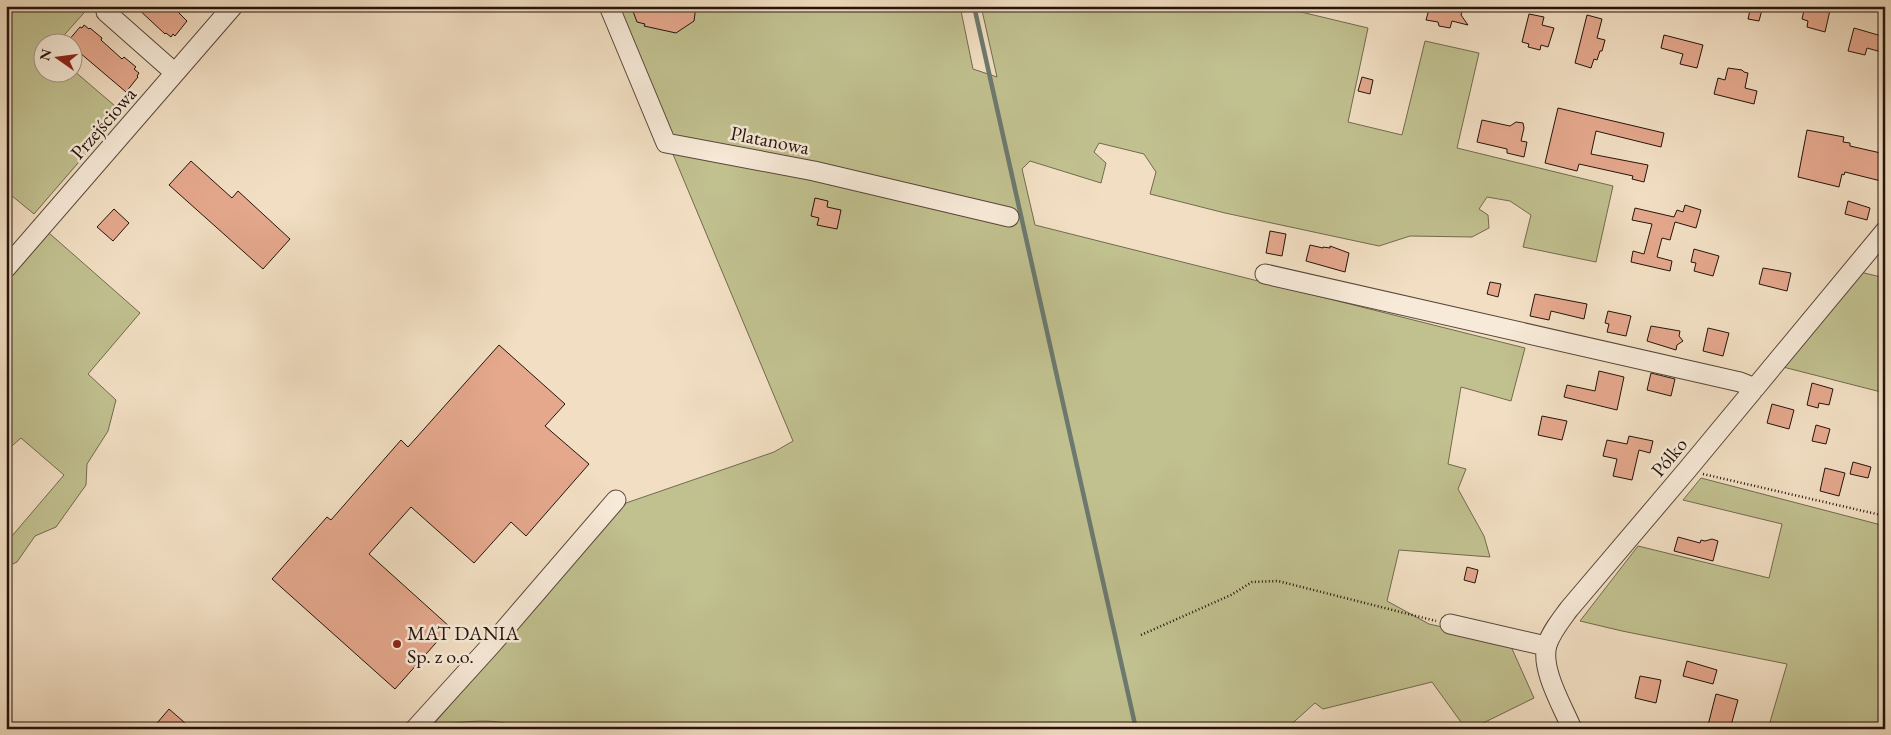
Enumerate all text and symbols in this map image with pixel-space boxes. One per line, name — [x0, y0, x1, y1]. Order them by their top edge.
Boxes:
north arrow — [32, 32, 82, 82]
text: N — [35, 47, 56, 63]
street label: Przejściowa — [64, 81, 142, 165]
street label: Platanowa — [728, 120, 812, 160]
street label: Pólko — [1645, 432, 1693, 482]
place label: MAT DANIA Sp. z o.o. — [407, 620, 519, 669]
marker: MAT DANIA Sp. z o.o. — [391, 638, 403, 650]

